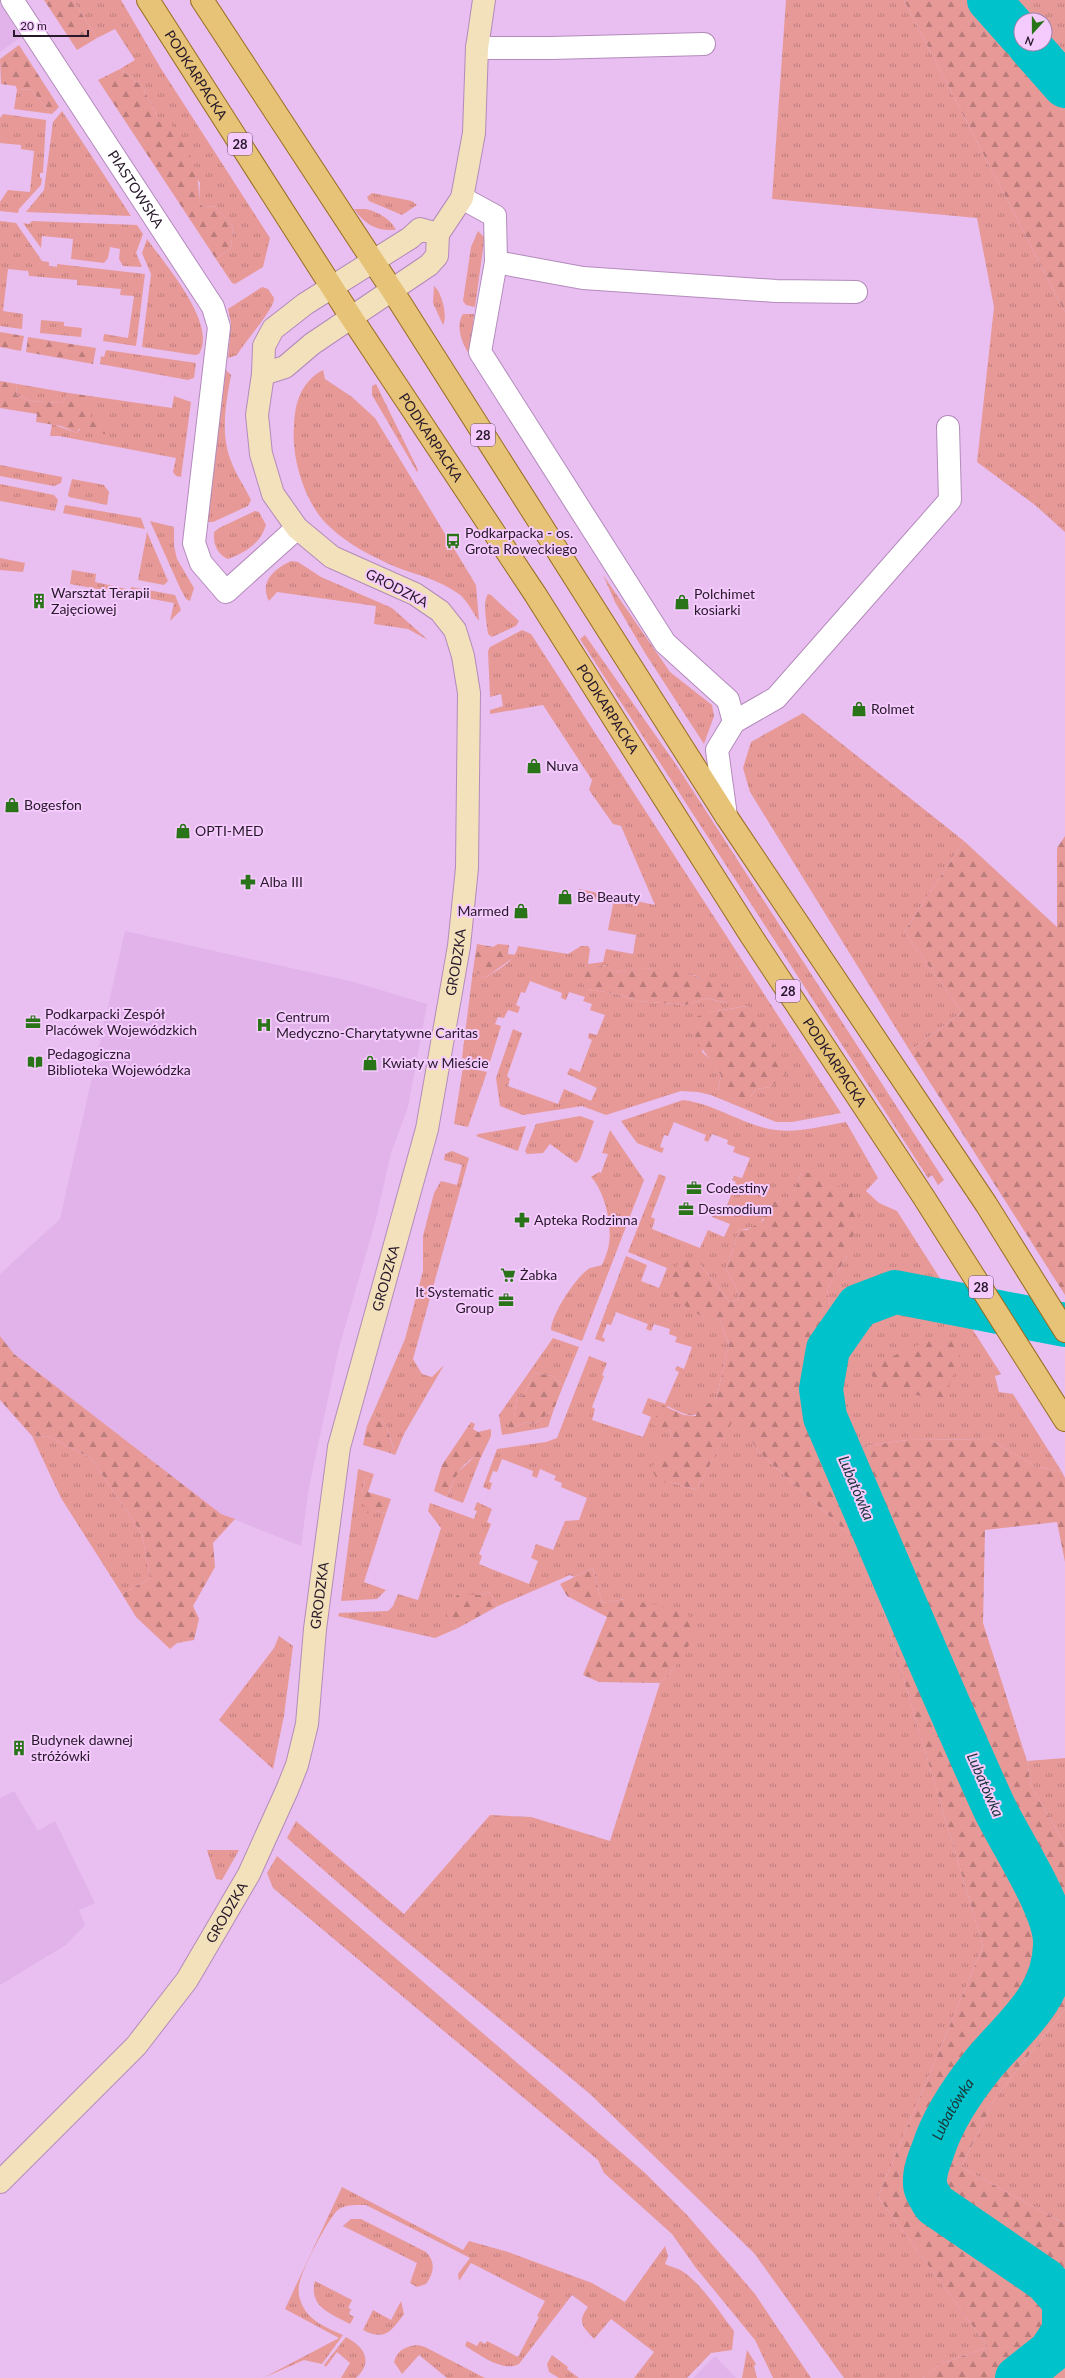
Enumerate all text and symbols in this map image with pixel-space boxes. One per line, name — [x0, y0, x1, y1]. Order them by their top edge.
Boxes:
scale bar — [14, 12, 88, 38]
north arrow — [1013, 12, 1053, 52]
text: 20 m — [20, 18, 47, 33]
street label: PODKARPACKA — [162, 27, 232, 123]
text: N — [1023, 34, 1036, 49]
road number: 28 — [228, 133, 252, 155]
street label: PIASTOWSKA — [105, 147, 168, 231]
street label: PODKARPACKA — [396, 390, 467, 485]
road number: 28 — [471, 424, 495, 446]
place label: Podkarpacka - os. Grota Roweckiego — [465, 524, 577, 557]
bus stop icon: Podkarpacka - os. Grota Roweckiego — [444, 532, 462, 550]
street label: GRODZKA — [363, 565, 432, 611]
place label: Warsztat Terapii Zajęciowej — [51, 584, 150, 617]
place label: Polchimet kosiarki — [694, 585, 755, 618]
building icon: Warsztat Terapii Zajęciowej — [30, 592, 48, 610]
shop icon: Polchimet kosiarki — [673, 593, 691, 611]
street label: PODKARPACKA — [573, 661, 643, 757]
shop icon: Rolmet — [850, 700, 868, 718]
place label: Rolmet — [871, 700, 914, 717]
shop icon: Nuva — [525, 757, 543, 775]
place label: Nuva — [546, 757, 578, 774]
shop icon: Bogesfon — [3, 796, 21, 814]
place label: Bogesfon — [24, 796, 82, 813]
shop icon: OPTI-MED — [174, 822, 192, 840]
place label: OPTI-MED — [195, 822, 264, 839]
pharmacy icon: Alba III — [239, 873, 257, 891]
place label: Alba III — [260, 873, 303, 890]
shop icon: Be Beauty — [556, 888, 574, 906]
place label: Be Beauty — [577, 888, 641, 905]
place label: Marmed — [457, 902, 509, 919]
shop icon: Marmed — [512, 902, 530, 920]
street label: GRODZKA — [441, 927, 469, 997]
road number: 28 — [776, 980, 800, 1002]
place label: Podkarpacki Zespół Placówek Wojewódzkich — [45, 1005, 197, 1038]
place label: Centrum Medyczno-Charytatywne Caritas — [276, 1008, 478, 1041]
office icon: Podkarpacki Zespół Placówek Wojewódzkich — [24, 1013, 42, 1031]
street label: PODKARPACKA — [800, 1014, 871, 1110]
hospital icon: Centrum Medyczno-Charytatywne Caritas — [255, 1016, 273, 1034]
place label: Pedagogiczna Biblioteka Wojewódzka — [47, 1045, 191, 1078]
library icon: Pedagogiczna Biblioteka Wojewódzka — [26, 1053, 44, 1071]
shop icon: Kwiaty w Mieście — [361, 1054, 379, 1072]
place label: Kwiaty w Mieście — [382, 1054, 489, 1071]
office icon: Codestiny — [685, 1179, 703, 1197]
place label: Codestiny — [706, 1179, 769, 1196]
office icon: Desmodium — [677, 1200, 695, 1218]
place label: Desmodium — [698, 1200, 772, 1217]
pharmacy icon: Apteka Rodzinna — [513, 1211, 531, 1229]
place label: Apteka Rodzinna — [534, 1211, 638, 1228]
street label: GRODZKA — [368, 1243, 403, 1313]
supermarket icon: Żabka — [499, 1266, 517, 1284]
place label: Żabka — [520, 1266, 557, 1283]
road number: 28 — [969, 1276, 993, 1298]
place label: It Systematic Group — [415, 1283, 494, 1316]
office icon: It Systematic Group — [497, 1291, 515, 1309]
water label: Lubatówka — [835, 1453, 879, 1523]
street label: GRODZKA — [306, 1560, 332, 1630]
place label: Budynek dawnej stróżówki — [31, 1731, 133, 1764]
building icon: Budynek dawnej stróżówki — [10, 1739, 28, 1757]
water label: Lubatówka — [964, 1750, 1008, 1820]
street label: GRODZKA — [202, 1878, 251, 1946]
water label: Lubatówka — [927, 2074, 977, 2142]

